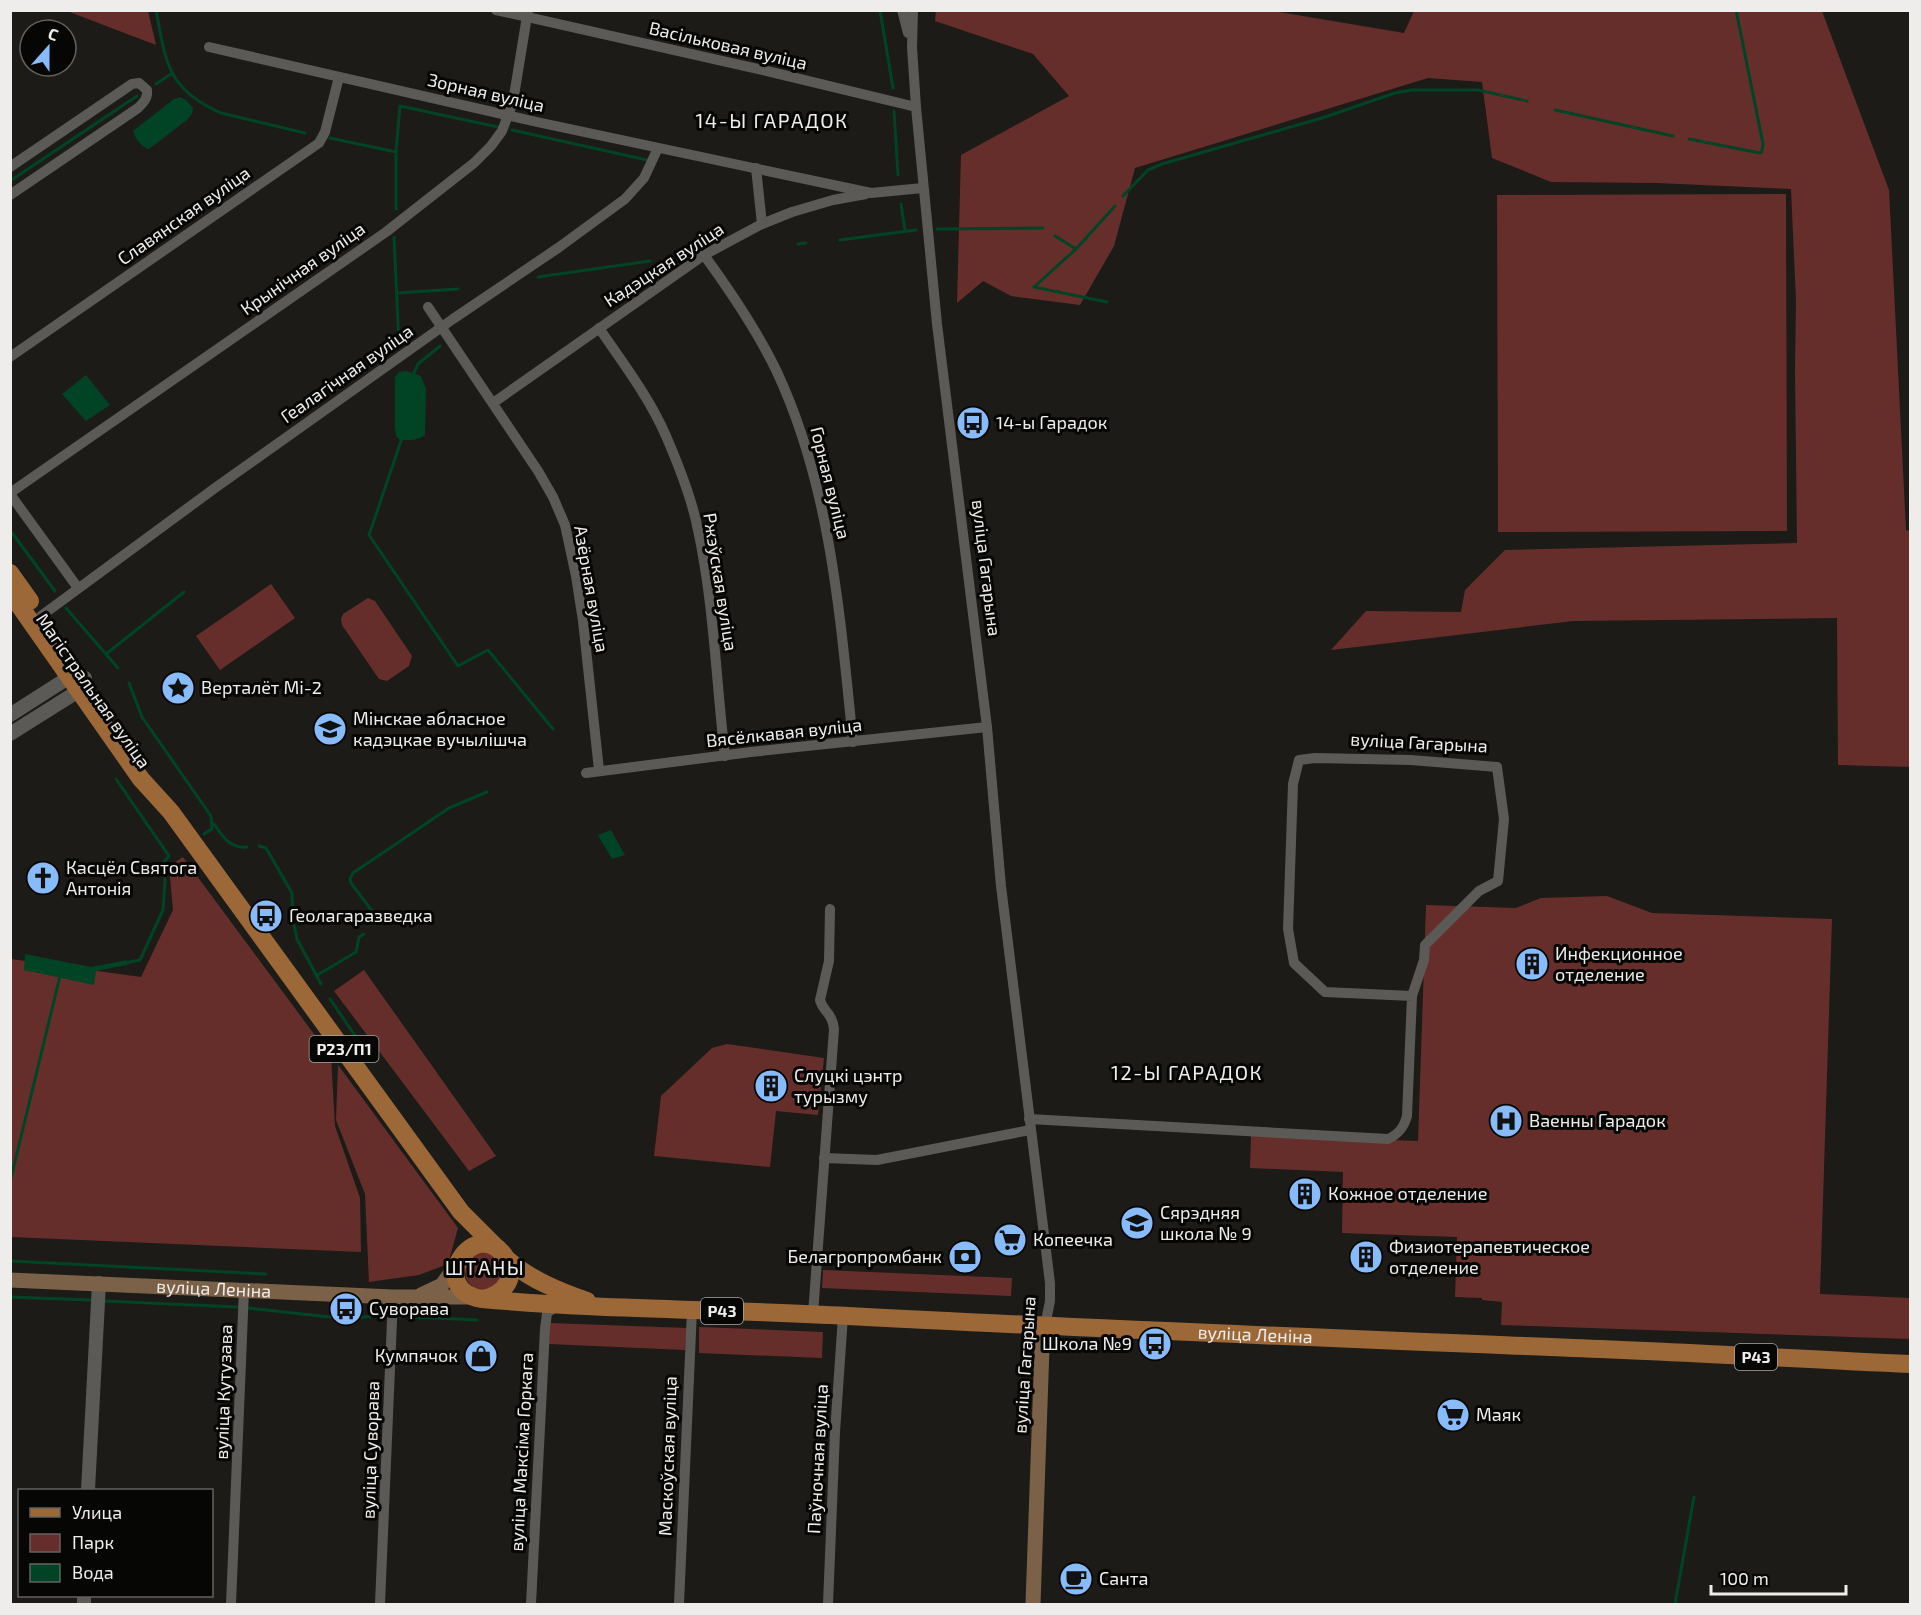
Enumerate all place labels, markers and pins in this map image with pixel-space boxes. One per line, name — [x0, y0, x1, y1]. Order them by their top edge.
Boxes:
bus stop icon: 14-ы Гарадок — [955, 405, 991, 441]
place label: 14-ы Гарадок — [996, 411, 1108, 433]
place icon: Верталёт Мі-2 — [160, 670, 196, 706]
place label: Верталёт Мі-2 — [201, 676, 322, 698]
place label: Мінскае абласное кадэцкае вучылішча — [353, 707, 527, 750]
school or university icon: Мінскае абласное кадэцкае вучылішча — [312, 711, 348, 747]
place label: Касцёл Святога Антонія — [66, 856, 197, 899]
church icon: Касцёл Святога Антонія — [25, 860, 61, 896]
bus stop icon: Геолагаразведка — [248, 898, 284, 934]
place label: Геолагаразведка — [289, 904, 433, 926]
place label: Инфекционное отделение — [1555, 942, 1683, 985]
building icon: Инфекционное отделение — [1514, 946, 1550, 982]
place label: Слуцкі цэнтр турызму — [794, 1064, 902, 1107]
building icon: Слуцкі цэнтр турызму — [753, 1068, 789, 1104]
hospital icon: Ваенны Гарадок — [1488, 1103, 1524, 1139]
place label: Ваенны Гарадок — [1529, 1109, 1666, 1131]
building icon: Кожное отделение — [1287, 1176, 1323, 1212]
place label: Кожное отделение — [1328, 1182, 1487, 1204]
place label: Сярэдняя школа № 9 — [1160, 1201, 1252, 1244]
school or university icon: Сярэдняя школа № 9 — [1119, 1205, 1155, 1241]
supermarket icon: Копеечка — [992, 1222, 1028, 1258]
place label: Копеечка — [1033, 1228, 1113, 1250]
place label: Физиотерапевтическое отделение — [1389, 1235, 1590, 1278]
bank icon: Белагропромбанк — [947, 1239, 983, 1275]
building icon: Физиотерапевтическое отделение — [1348, 1239, 1384, 1275]
place label: Белагропромбанк — [787, 1245, 942, 1267]
bus stop icon: Суворава — [328, 1291, 364, 1327]
place label: Суворава — [369, 1297, 449, 1319]
bus stop icon: Школа №9 — [1137, 1326, 1173, 1362]
place label: Школа №9 — [1042, 1332, 1132, 1354]
shop icon: Кумпячок — [463, 1338, 499, 1374]
place label: Кумпячок — [375, 1344, 458, 1366]
supermarket icon: Маяк — [1435, 1397, 1471, 1433]
place label: Маяк — [1476, 1403, 1521, 1425]
cafe icon: Санта — [1058, 1561, 1094, 1597]
place label: Санта — [1099, 1567, 1148, 1589]

